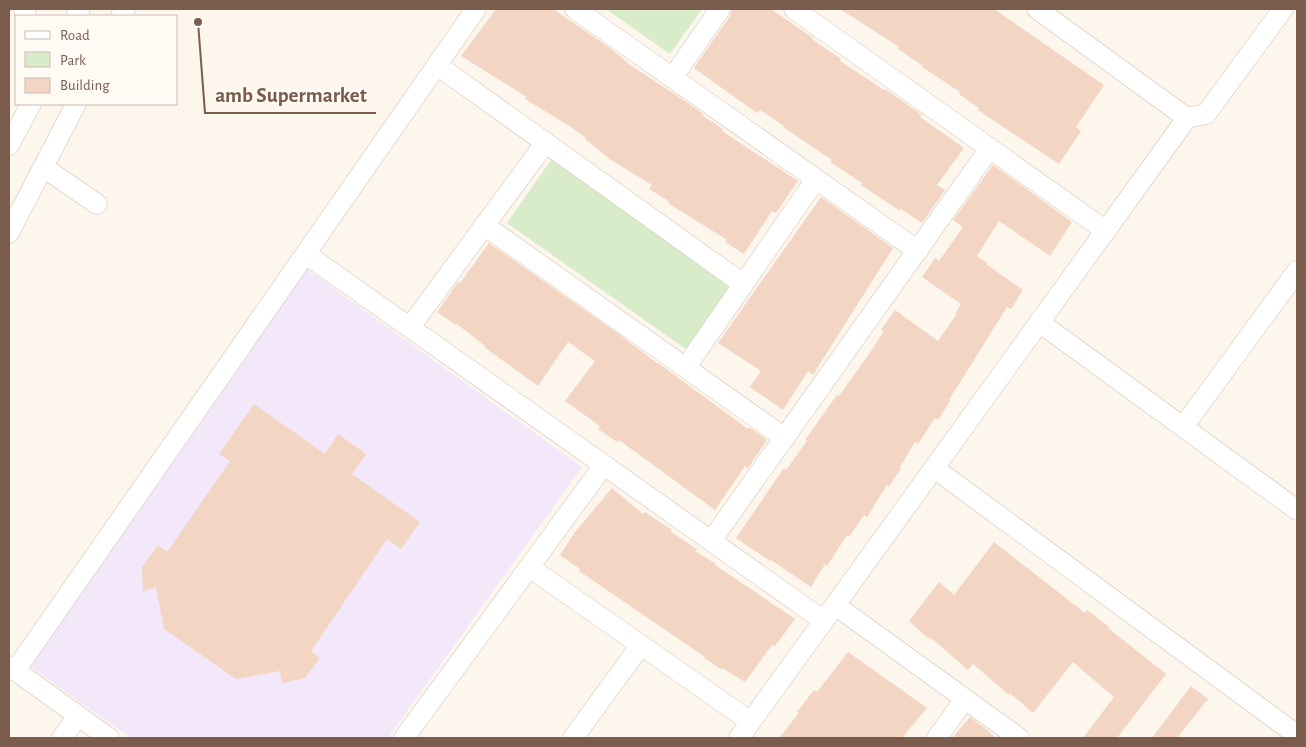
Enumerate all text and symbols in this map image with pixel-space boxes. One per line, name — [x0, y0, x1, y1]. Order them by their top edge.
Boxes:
legend — [15, 15, 178, 105]
text: Road — [60, 28, 90, 43]
text: Park — [60, 53, 86, 68]
callout: amb Supermarket — [205, 77, 376, 113]
text: Building — [60, 78, 110, 93]
text: amb Supermarket — [215, 85, 367, 106]

